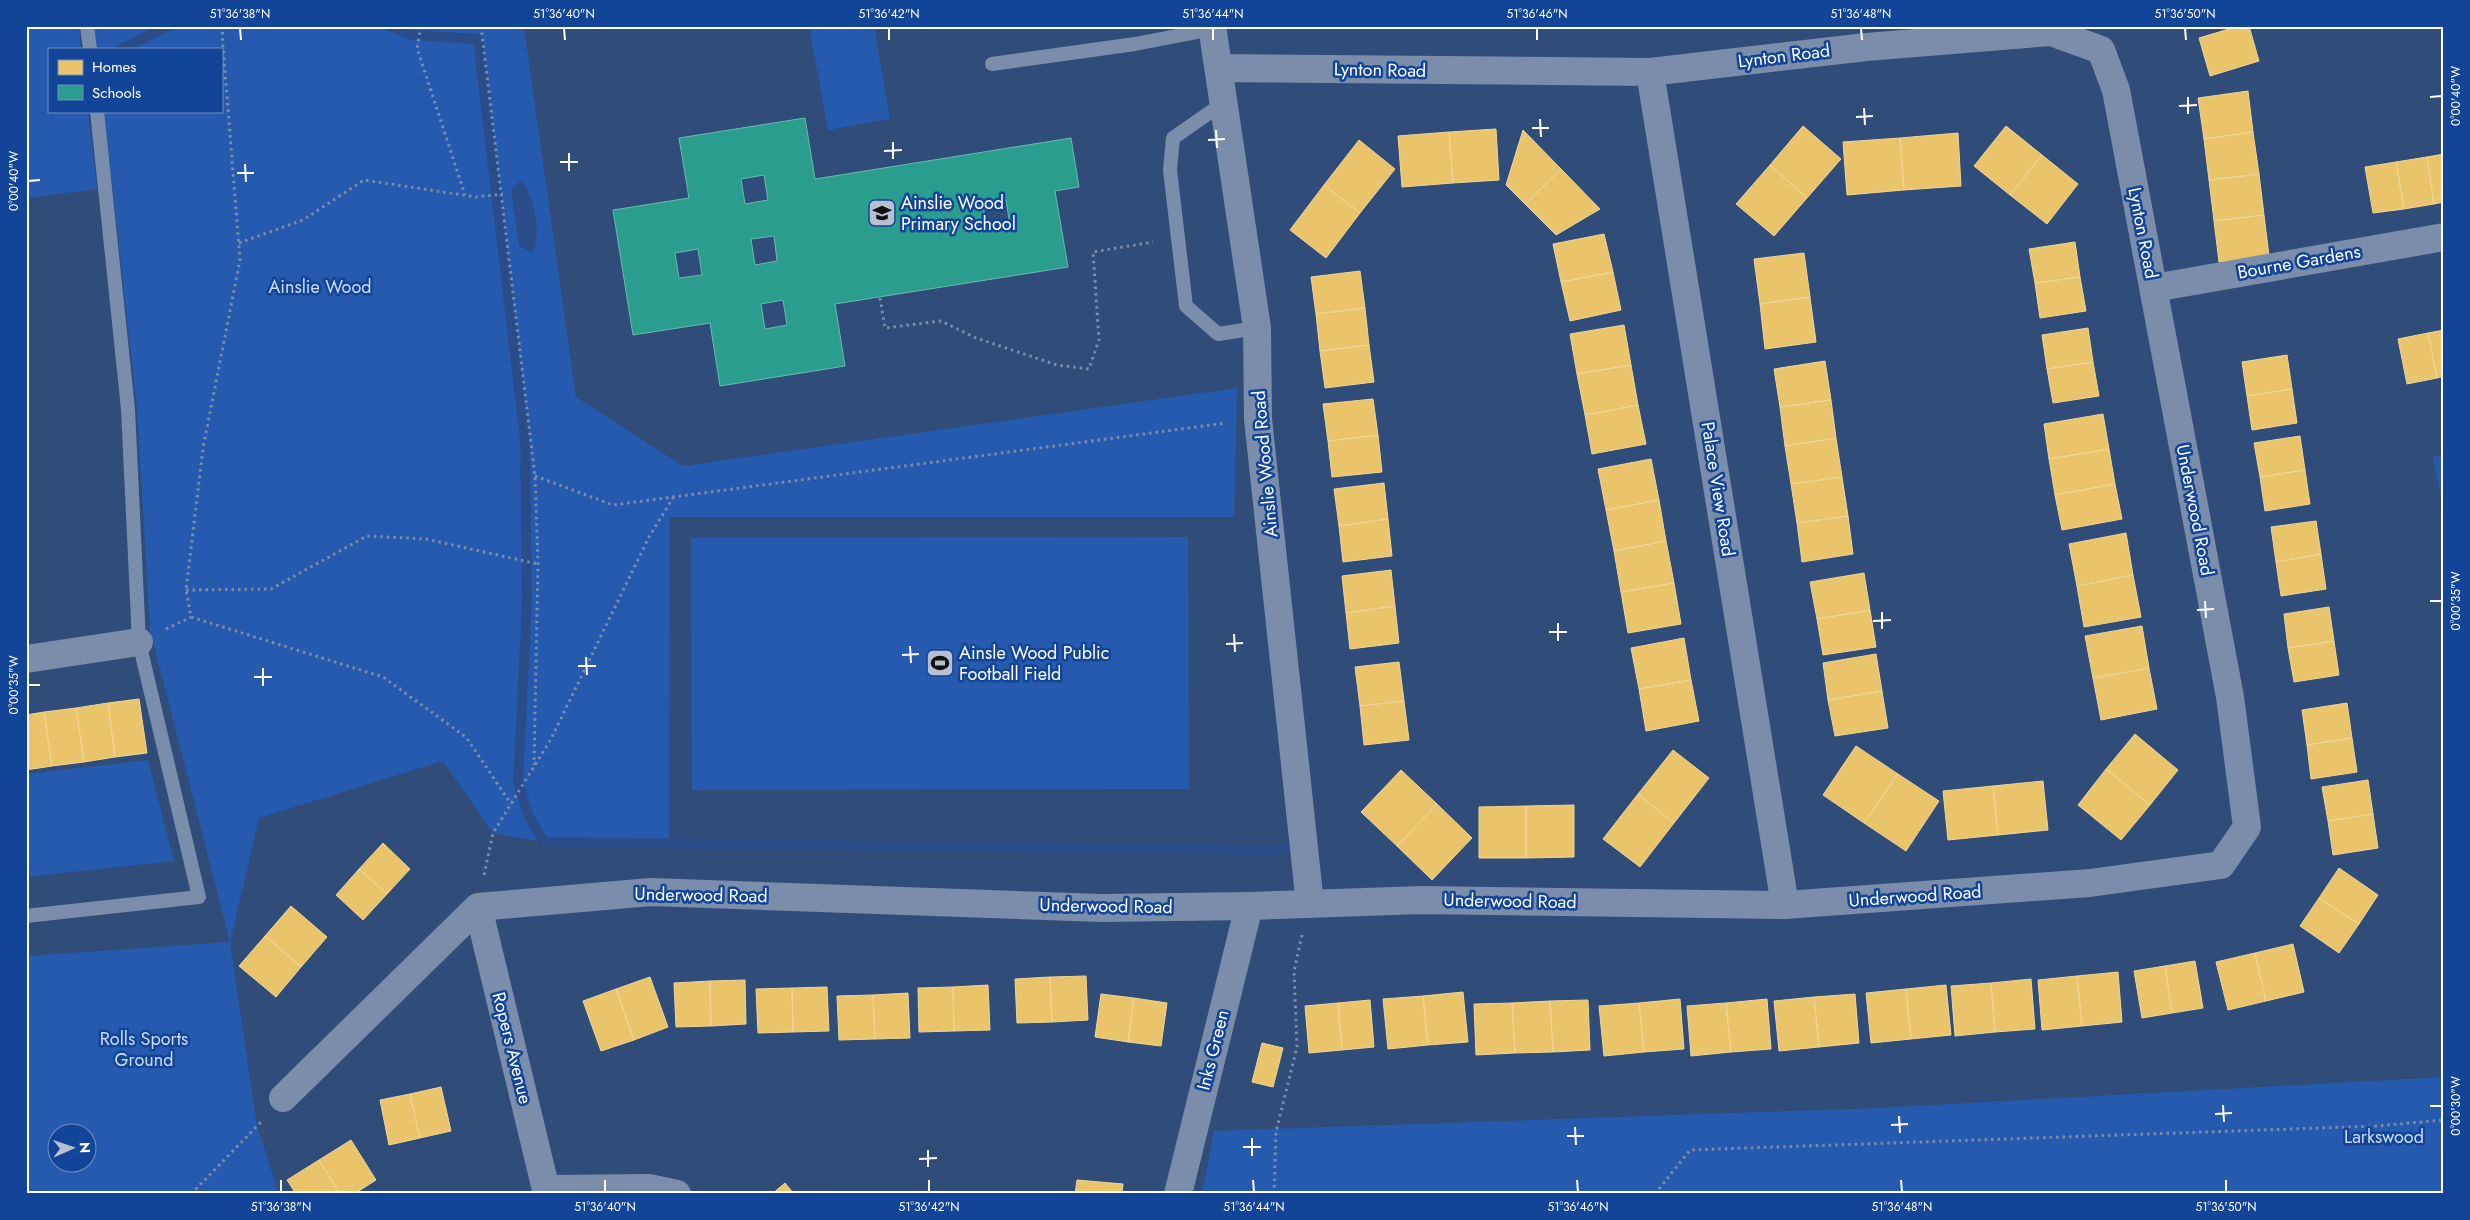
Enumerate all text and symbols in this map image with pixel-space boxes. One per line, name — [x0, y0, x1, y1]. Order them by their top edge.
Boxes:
text: 51°36'38"N — [210, 5, 270, 23]
text: 51°36'40"N — [533, 5, 595, 23]
text: 51°36'42"N — [858, 5, 920, 23]
text: 51°36'44"N — [1182, 5, 1244, 23]
text: 51°36'46"N — [1506, 5, 1568, 23]
text: 51°36'48"N — [1831, 5, 1891, 23]
text: 51°36'50"N — [2154, 5, 2216, 23]
street label: Lynton Road — [1737, 37, 1831, 75]
legend — [48, 48, 222, 112]
text: Homes — [92, 56, 136, 78]
street label: Lynton Road — [1334, 56, 1426, 84]
text: 0°00'40"W — [2447, 66, 2465, 126]
text: Schools — [92, 82, 141, 104]
text: 0°00'40"W — [5, 151, 23, 211]
street label: Lynton Road — [2121, 185, 2165, 281]
place label: Ainslie Wood Primary School — [901, 190, 1016, 237]
school or university icon: Ainslie Wood Primary School — [867, 198, 897, 228]
street label: Bourne Gardens — [2235, 238, 2363, 286]
park label: Ainslie Wood — [268, 274, 372, 300]
street label: Ainslie Wood Road — [1246, 390, 1284, 538]
street label: Palace View Road — [1695, 420, 1741, 558]
street label: Underwood Road — [2170, 442, 2220, 578]
text: 0°00'35"W — [2447, 571, 2465, 631]
place label: Ainsle Wood Public Football Field — [959, 640, 1109, 687]
sports icon: Ainsle Wood Public Football Field — [925, 648, 955, 678]
text: 0°00'35"W — [5, 655, 23, 715]
street label: Underwood Road — [1848, 878, 1982, 914]
street label: Underwood Road — [634, 881, 768, 909]
street label: Underwood Road — [1443, 887, 1577, 915]
street label: Underwood Road — [1039, 892, 1173, 920]
street label: Ropers Avenue — [486, 989, 538, 1107]
street label: Inks Green — [1190, 1007, 1236, 1093]
park label: Rolls Sports Ground — [100, 1026, 188, 1073]
text: 0°00'30"W — [2447, 1076, 2465, 1136]
north arrow — [48, 1122, 98, 1172]
park label: Larkswood — [2344, 1124, 2424, 1150]
text: N — [75, 1142, 95, 1153]
text: 51°36'38"N — [251, 1198, 311, 1216]
text: 51°36'40"N — [574, 1198, 636, 1216]
text: 51°36'42"N — [898, 1198, 960, 1216]
text: 51°36'44"N — [1223, 1198, 1285, 1216]
text: 51°36'46"N — [1547, 1198, 1609, 1216]
text: 51°36'48"N — [1872, 1198, 1932, 1216]
text: 51°36'50"N — [2195, 1198, 2257, 1216]

